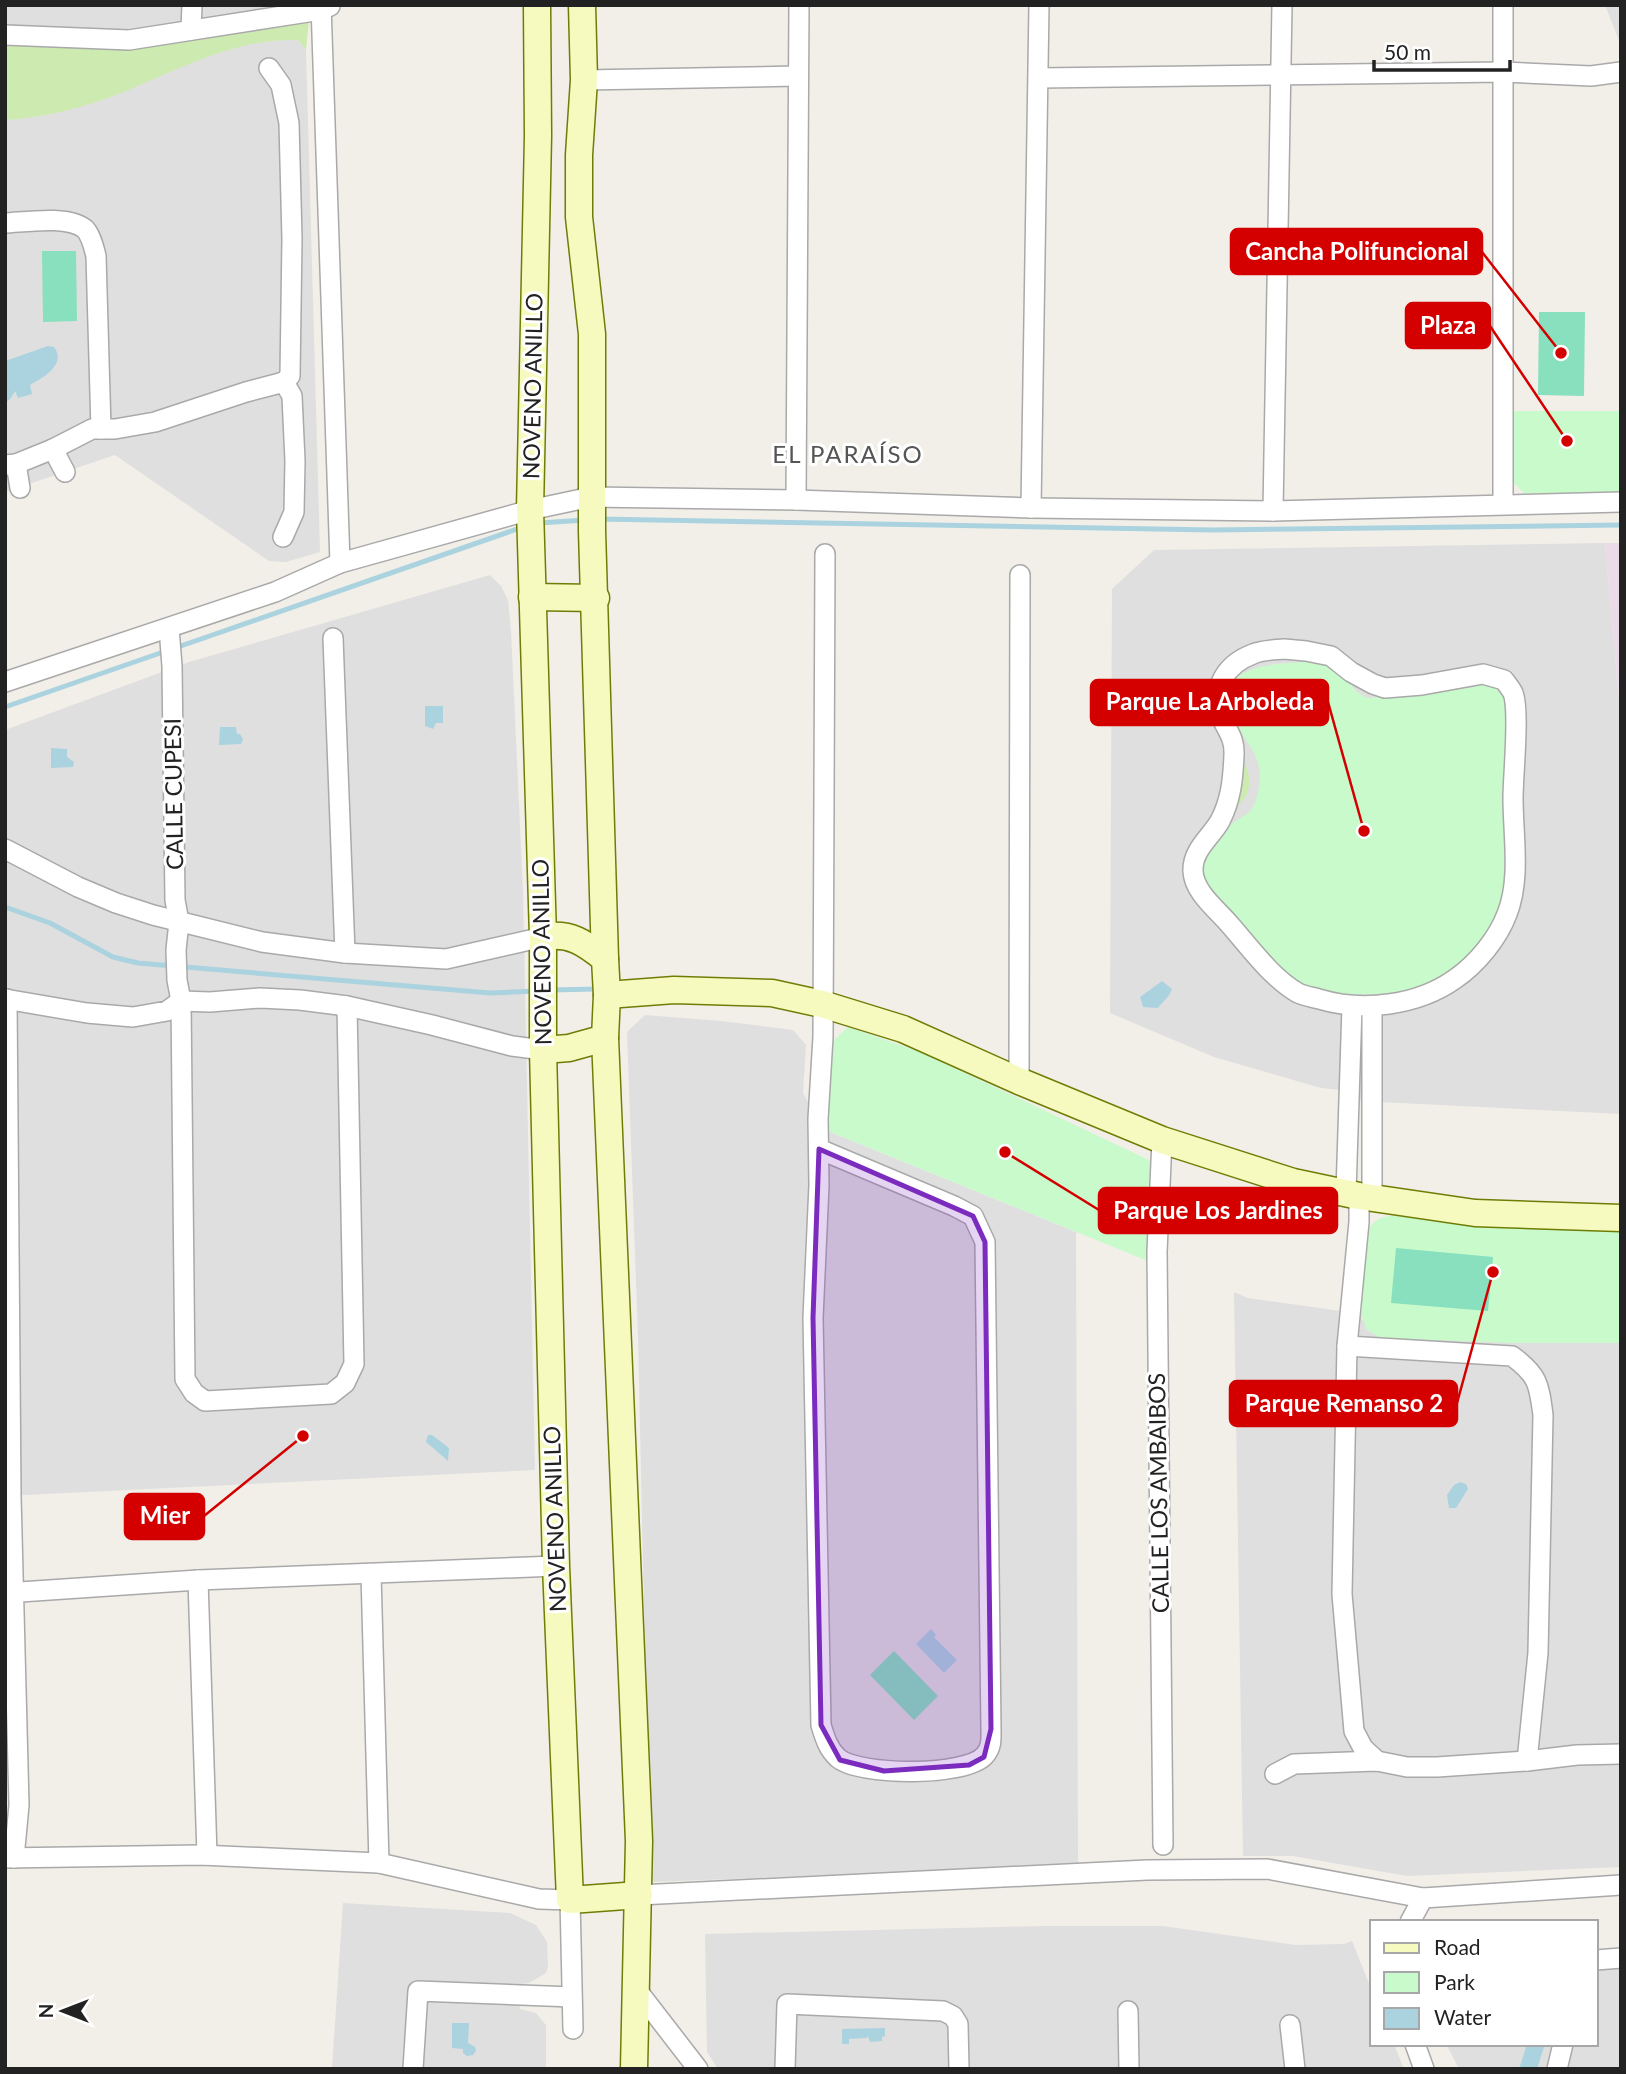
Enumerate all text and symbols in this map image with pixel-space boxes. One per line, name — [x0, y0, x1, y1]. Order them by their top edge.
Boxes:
scale bar — [1374, 28, 1510, 72]
text: 50 m — [1384, 39, 1431, 64]
callout: Cancha Polifuncional — [1231, 229, 1482, 274]
text: Cancha Polifuncional — [1245, 236, 1469, 265]
street label: NOVENO ANILLO — [516, 293, 548, 479]
callout: Plaza — [1406, 303, 1490, 348]
text: Plaza — [1420, 310, 1476, 339]
district label: EL PARAÍSO — [772, 439, 924, 468]
callout: Parque La Arboleda — [1091, 680, 1328, 725]
text: Parque La Arboleda — [1106, 686, 1314, 715]
street label: CALLE CUPESI — [158, 718, 188, 870]
street label: NOVENO ANILLO — [525, 859, 557, 1045]
callout: Parque Los Jardines — [1099, 1188, 1337, 1233]
text: Parque Los Jardines — [1113, 1195, 1323, 1224]
street label: CALLE LOS AMBAIBOS — [1142, 1373, 1174, 1613]
callout: Parque Remanso 2 — [1230, 1381, 1457, 1426]
text: Parque Remanso 2 — [1245, 1388, 1443, 1417]
street label: NOVENO ANILLO — [537, 1425, 571, 1613]
callout: Mier — [125, 1494, 204, 1539]
text: Mier — [140, 1500, 190, 1529]
legend — [1370, 1920, 1598, 2046]
text: Road — [1434, 1934, 1481, 1959]
text: Park — [1434, 1969, 1475, 1994]
north arrow — [28, 1976, 98, 2046]
text: N — [34, 2004, 57, 2018]
text: Water — [1434, 2004, 1491, 2029]

